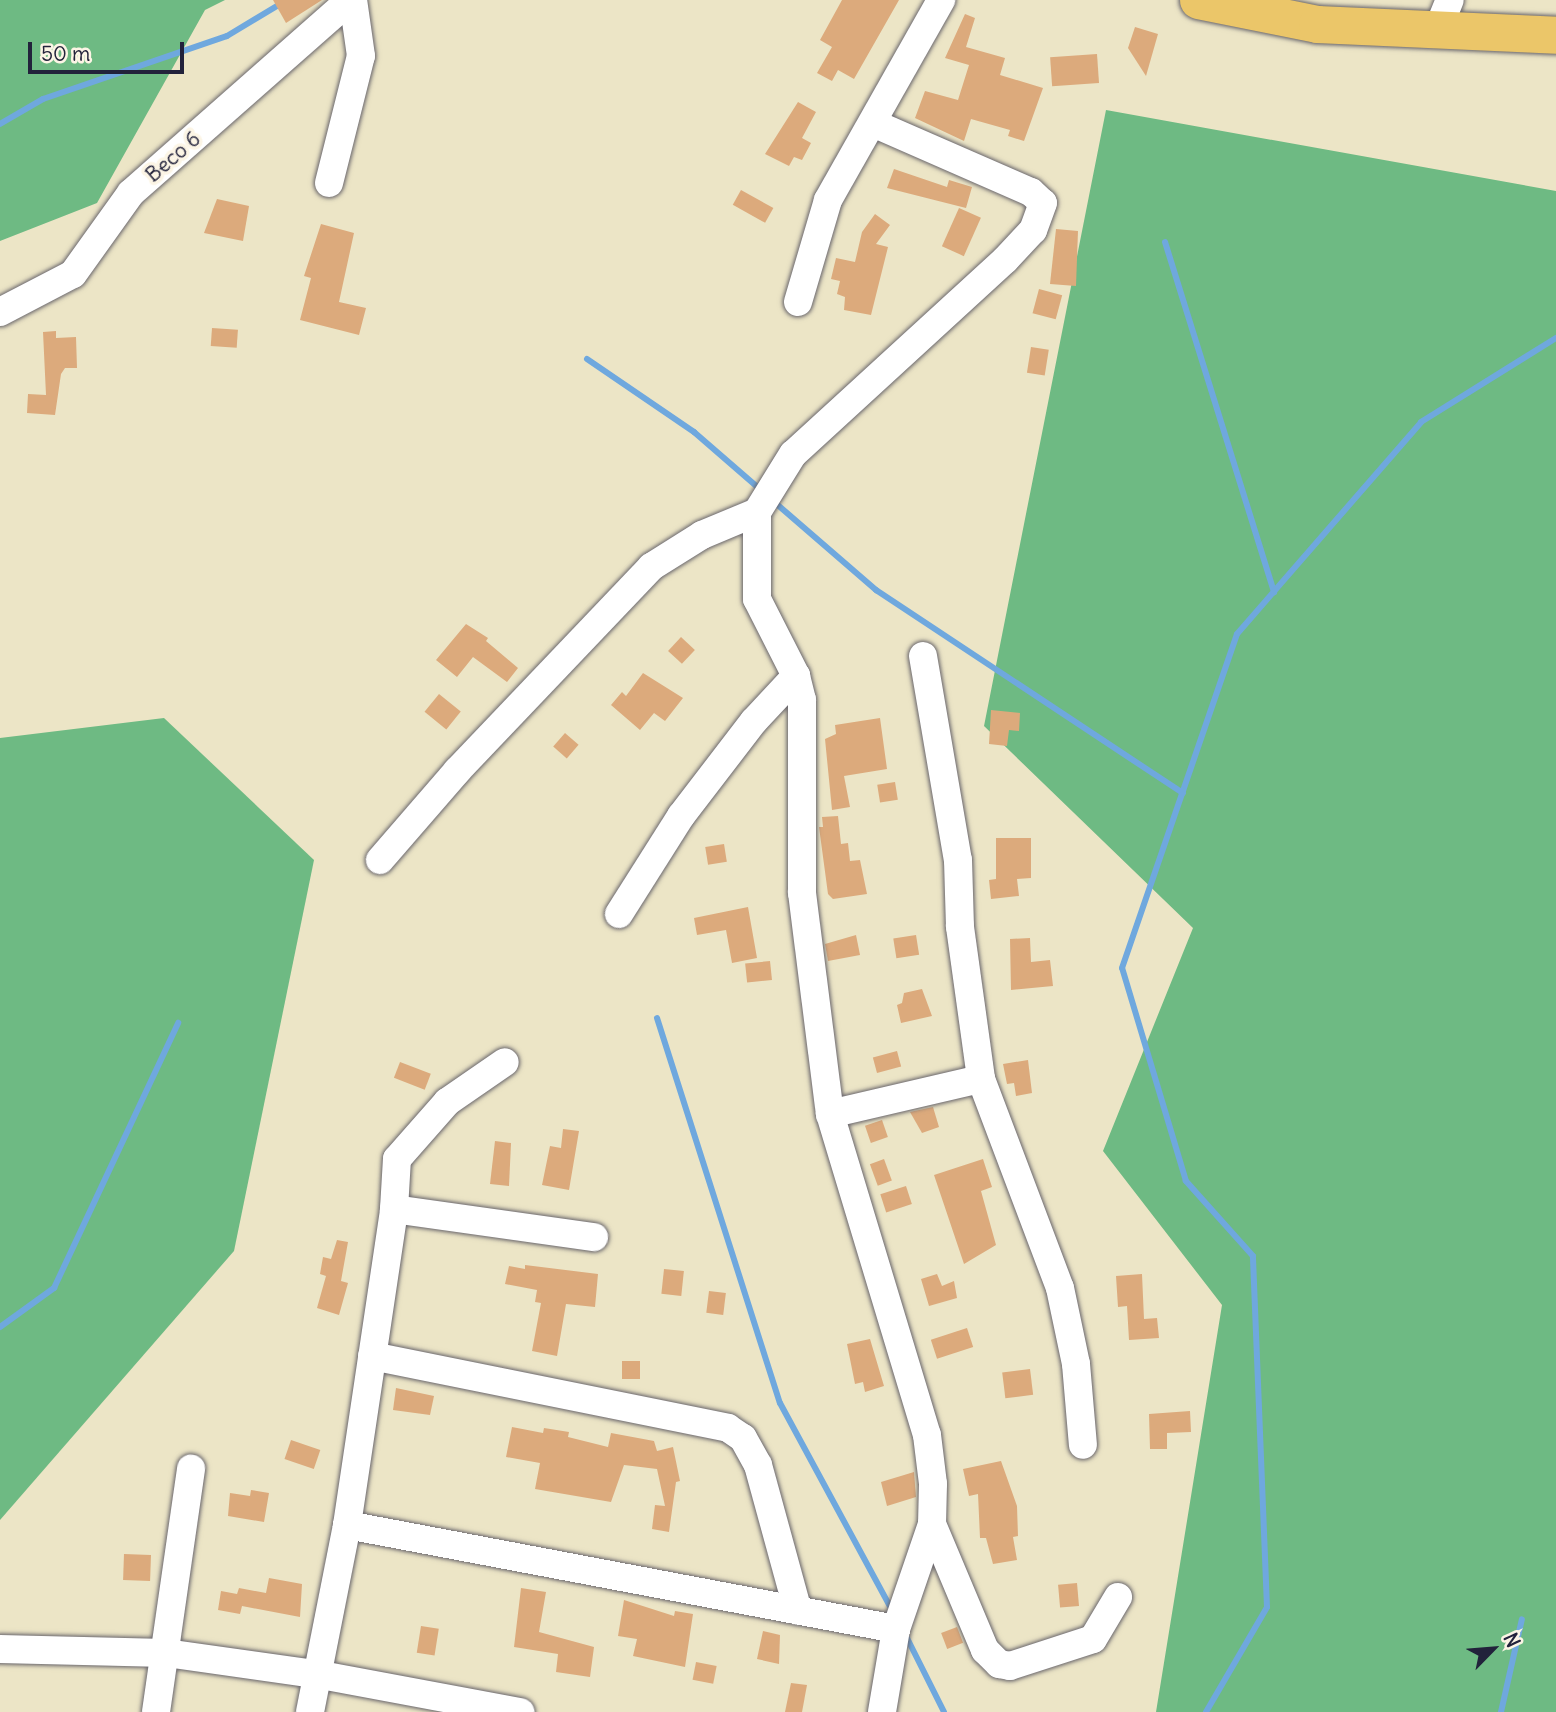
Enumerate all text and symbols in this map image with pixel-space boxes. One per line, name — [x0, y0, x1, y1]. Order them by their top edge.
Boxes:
scale bar — [32, 28, 187, 72]
text: 50 m — [41, 40, 90, 67]
street label: Beco 6 — [140, 126, 206, 188]
north arrow — [1458, 1614, 1528, 1684]
text: N — [1498, 1629, 1526, 1651]

